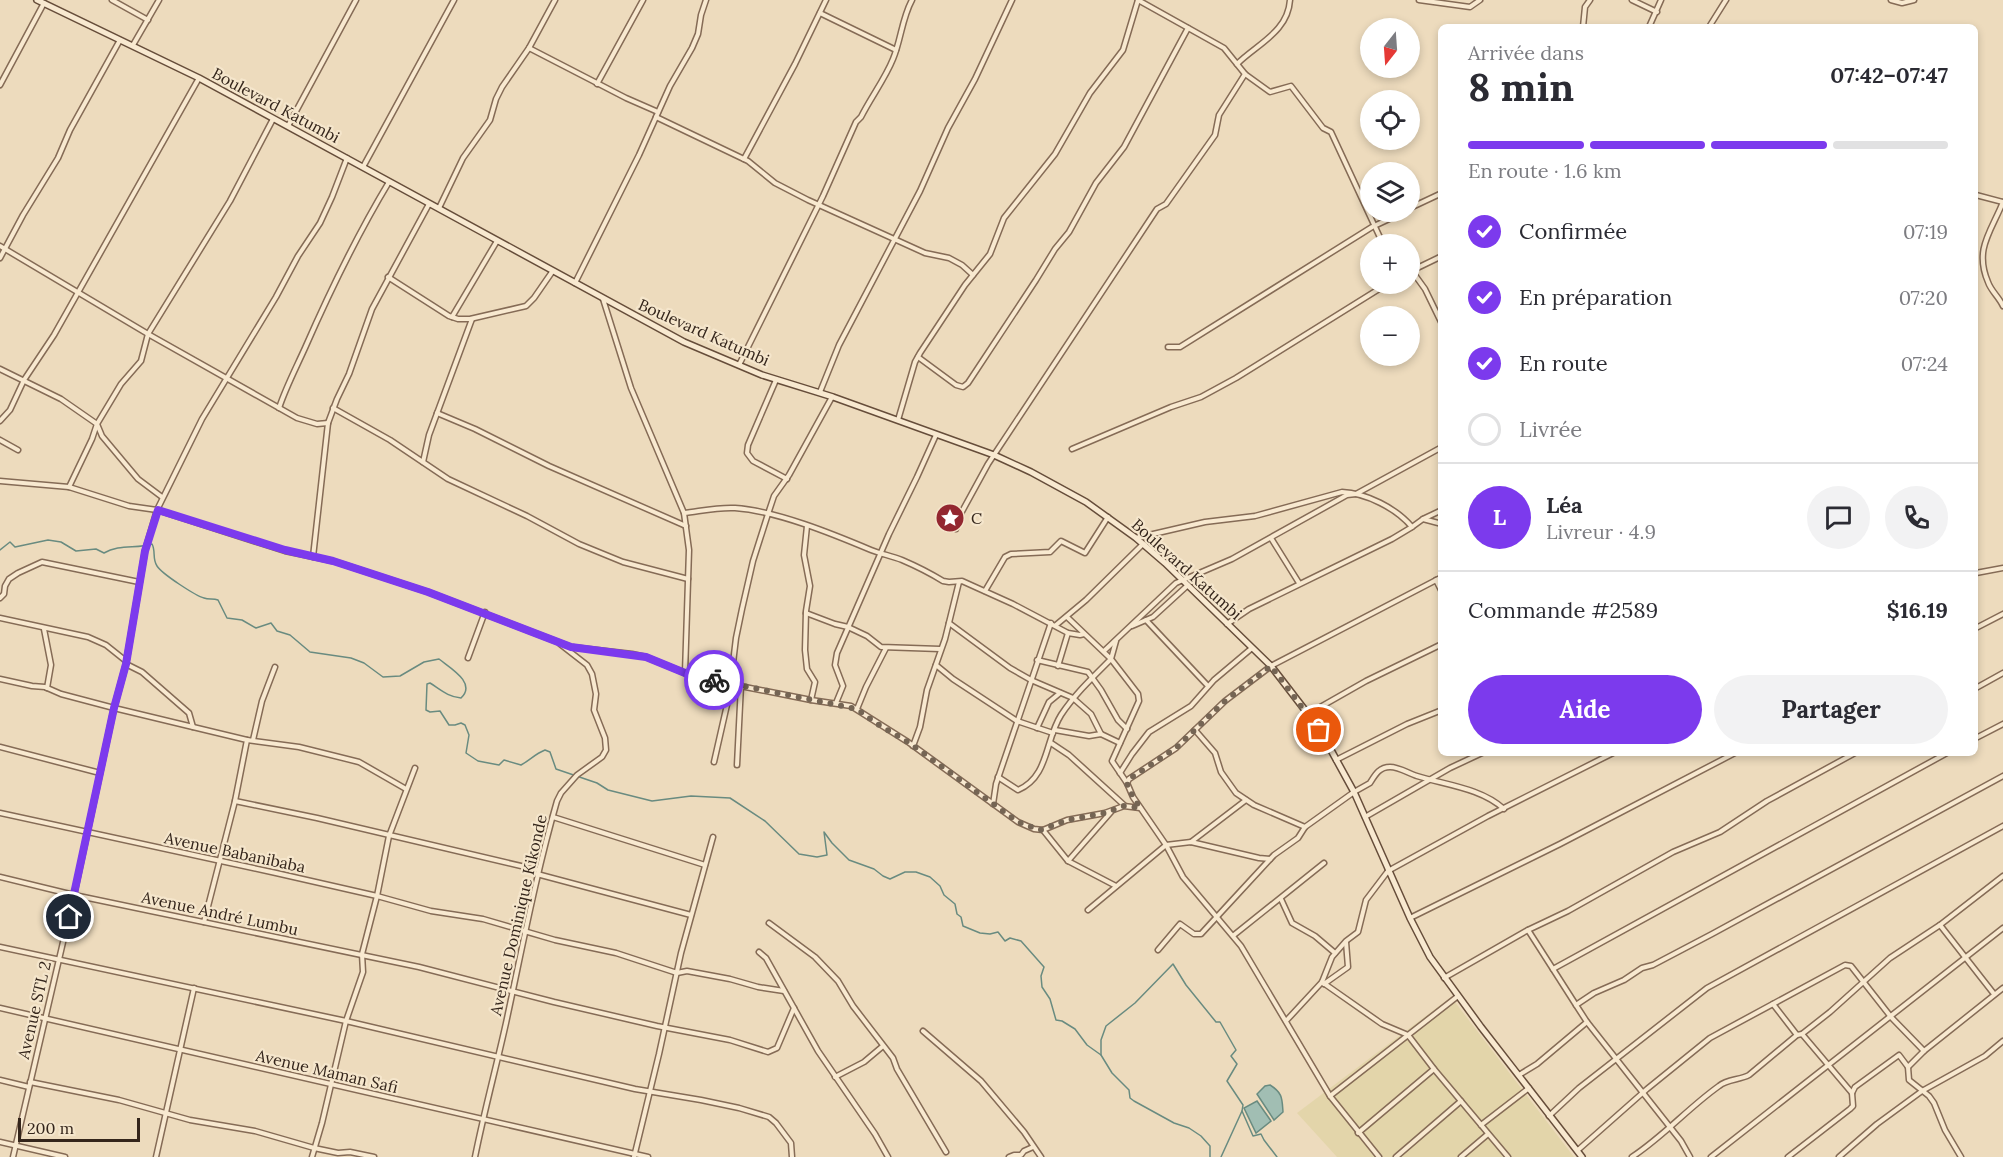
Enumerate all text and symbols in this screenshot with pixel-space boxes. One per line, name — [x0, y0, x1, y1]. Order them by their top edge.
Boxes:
north arrow — [1360, 18, 1420, 78]
map controls — [1360, 18, 1420, 366]
text: Arrivée dans — [1468, 40, 1584, 65]
text: 07:42–07:47 — [1830, 61, 1948, 89]
text: 8 min — [1468, 62, 1574, 112]
street label: Boulevard Katumbi — [209, 63, 343, 147]
button: locate — [1360, 90, 1420, 150]
text: En route · 1.6 km — [1468, 158, 1622, 183]
button: layers — [1360, 162, 1420, 222]
icon: check — [1468, 215, 1501, 248]
text: Confirmée — [1519, 217, 1627, 245]
text: 07:19 — [1903, 219, 1948, 244]
button: + — [1360, 234, 1420, 294]
icon: check — [1468, 281, 1501, 314]
text: En préparation — [1519, 283, 1672, 311]
text: 07:20 — [1899, 285, 1948, 310]
street label: Boulevard Katumbi — [635, 294, 773, 370]
button: − — [1360, 306, 1420, 366]
icon: check — [1468, 347, 1501, 380]
text: En route — [1519, 349, 1608, 377]
text: 07:24 — [1901, 351, 1948, 376]
text: Livrée — [1519, 415, 1582, 443]
button: chat — [1807, 486, 1870, 549]
button: phone — [1885, 486, 1948, 549]
text: Léa — [1546, 491, 1583, 519]
place icon: C — [934, 502, 966, 534]
text: L — [1493, 503, 1506, 531]
place label: C — [971, 508, 982, 528]
street label: Boulevard Katumbi — [1128, 514, 1246, 624]
text: Livreur · 4.9 — [1546, 519, 1656, 544]
text: Commande #2589 — [1468, 596, 1658, 624]
text: $16.19 — [1887, 596, 1948, 624]
courier — [684, 650, 744, 710]
icon: bike — [698, 664, 731, 697]
button: Aide — [1468, 675, 1702, 744]
button: Partager — [1714, 675, 1948, 744]
pin — [1293, 704, 1344, 755]
icon: bag — [1302, 713, 1335, 746]
street label: Avenue Dominique Kikonde — [485, 812, 551, 1018]
street label: Avenue Babanibaba — [162, 827, 307, 877]
street label: Avenue André Lumbu — [139, 886, 301, 939]
pin — [43, 891, 94, 942]
icon: home — [52, 900, 85, 933]
street label: Avenue STL 2 — [13, 959, 55, 1062]
street label: Avenue Maman Safi — [253, 1045, 400, 1097]
scale bar — [18, 1115, 140, 1142]
text: 200 m — [27, 1118, 74, 1138]

